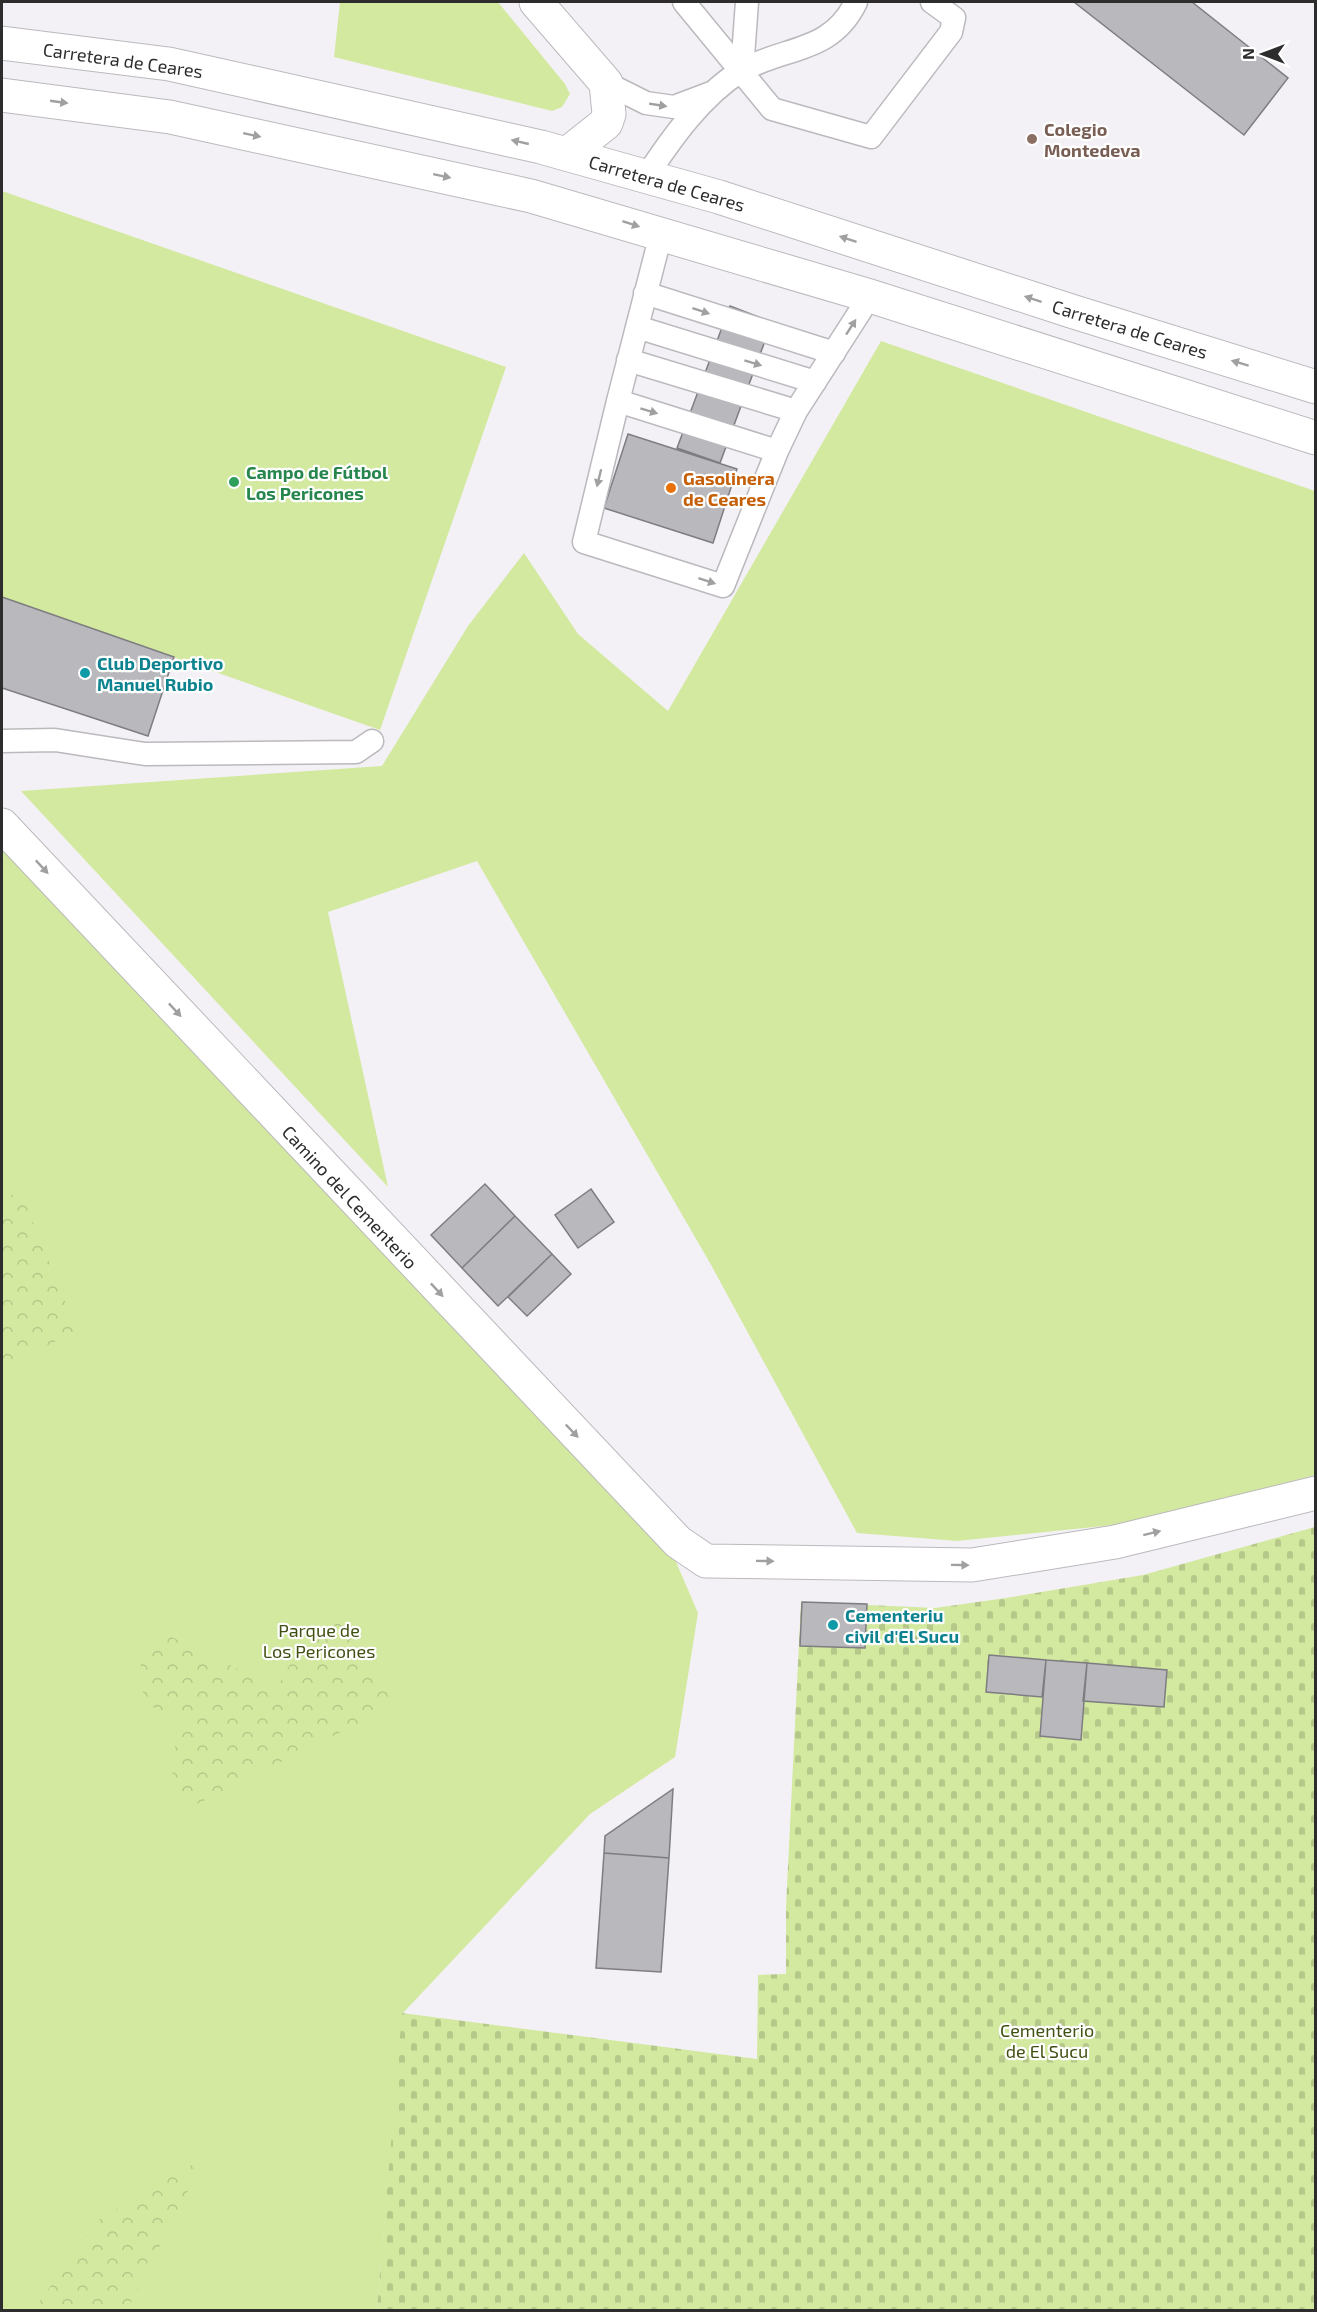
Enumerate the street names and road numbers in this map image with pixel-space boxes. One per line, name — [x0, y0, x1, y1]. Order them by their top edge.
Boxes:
street label: Carretera de Ceares — [42, 38, 204, 82]
street label: Carretera de Ceares — [586, 150, 748, 216]
street label: Carretera de Ceares — [1050, 295, 1210, 363]
street label: Camino del Cementerio — [278, 1121, 422, 1273]

